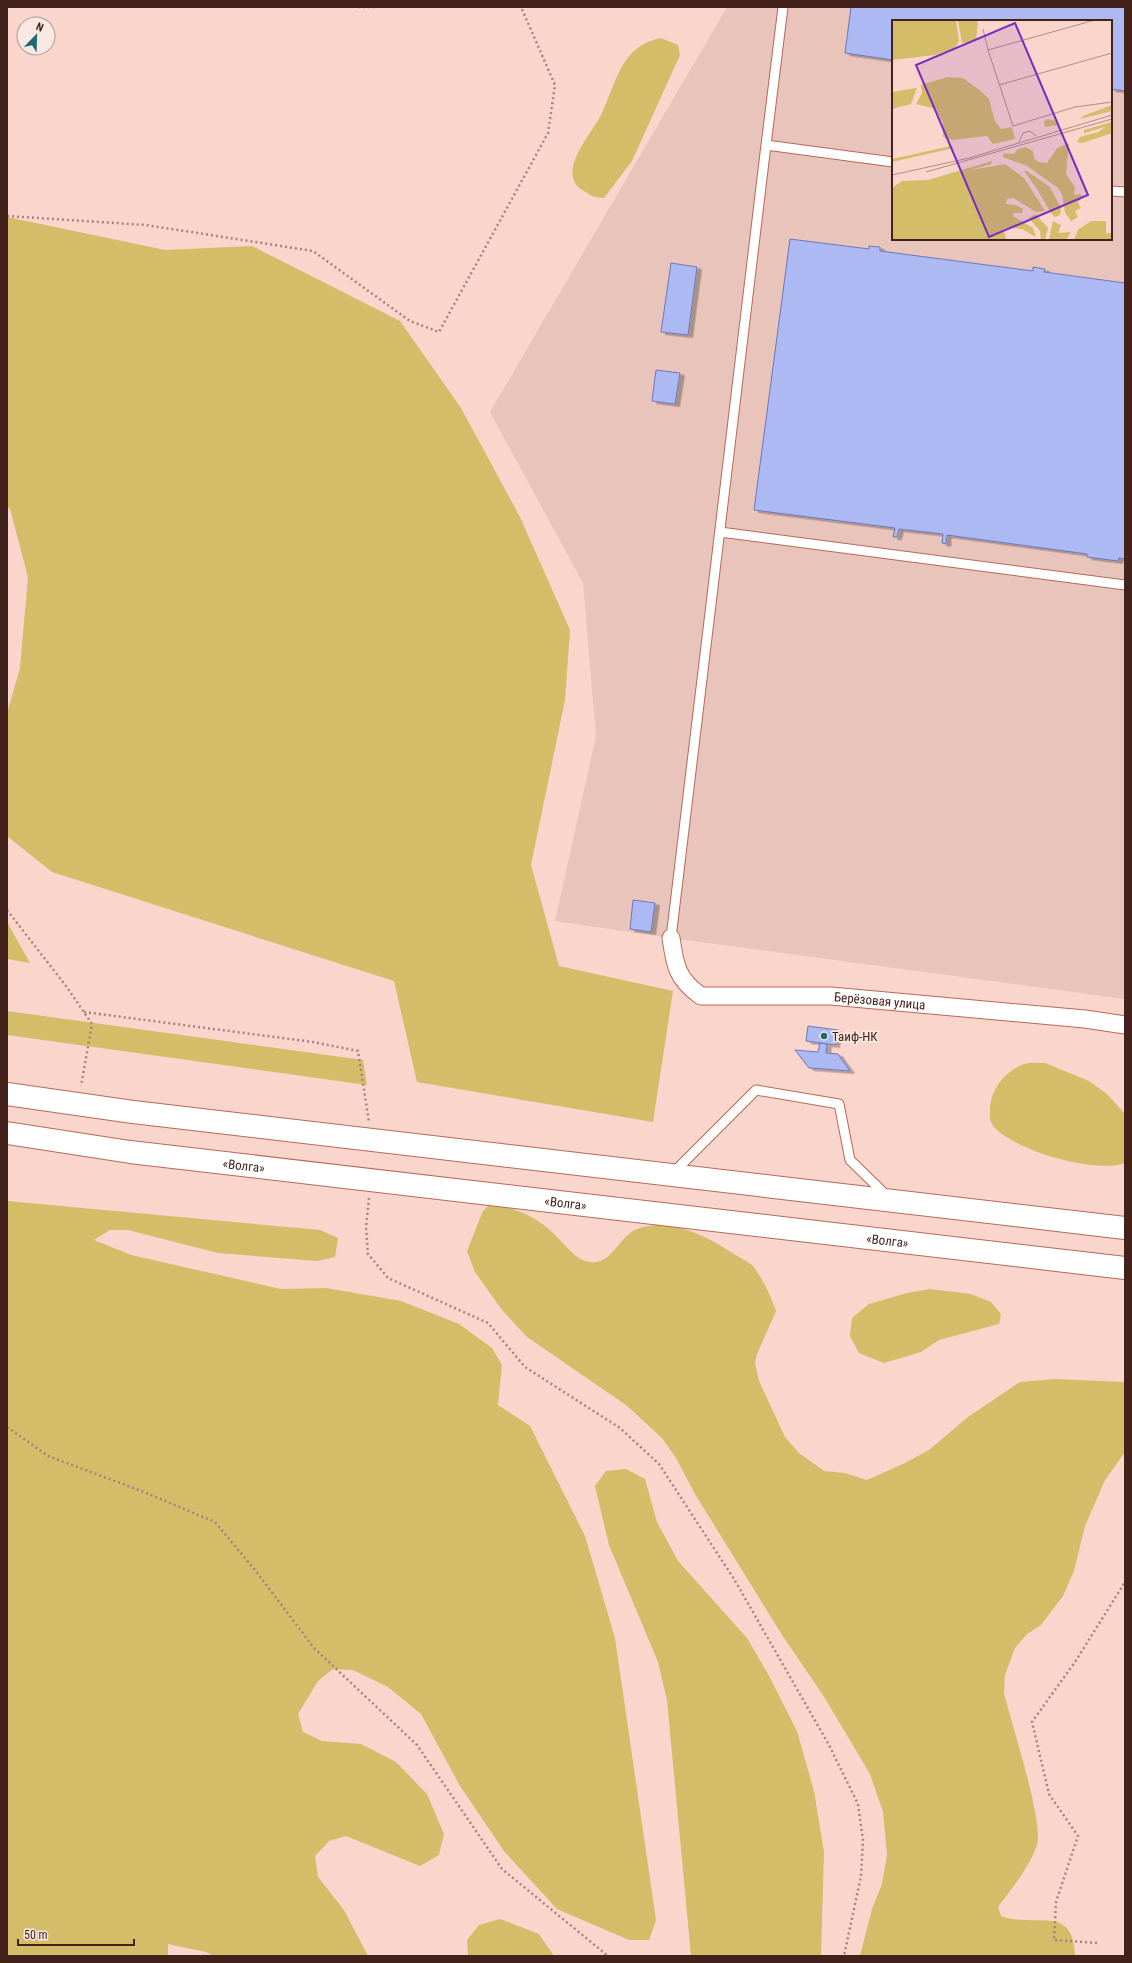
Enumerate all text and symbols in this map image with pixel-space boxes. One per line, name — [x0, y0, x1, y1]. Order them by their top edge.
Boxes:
north arrow — [16, 16, 56, 56]
text: N — [34, 20, 46, 35]
inset map — [892, 20, 1112, 240]
street label: Берёзовая улица — [833, 989, 926, 1013]
place label: Таиф-НК — [832, 1029, 878, 1044]
marker: Таиф-НК — [819, 1031, 829, 1041]
street label: «Волга» — [222, 1156, 266, 1176]
street label: «Волга» — [544, 1193, 587, 1213]
street label: «Волга» — [866, 1231, 909, 1251]
scale bar — [18, 1921, 134, 1947]
text: 50 m — [24, 1928, 48, 1942]

